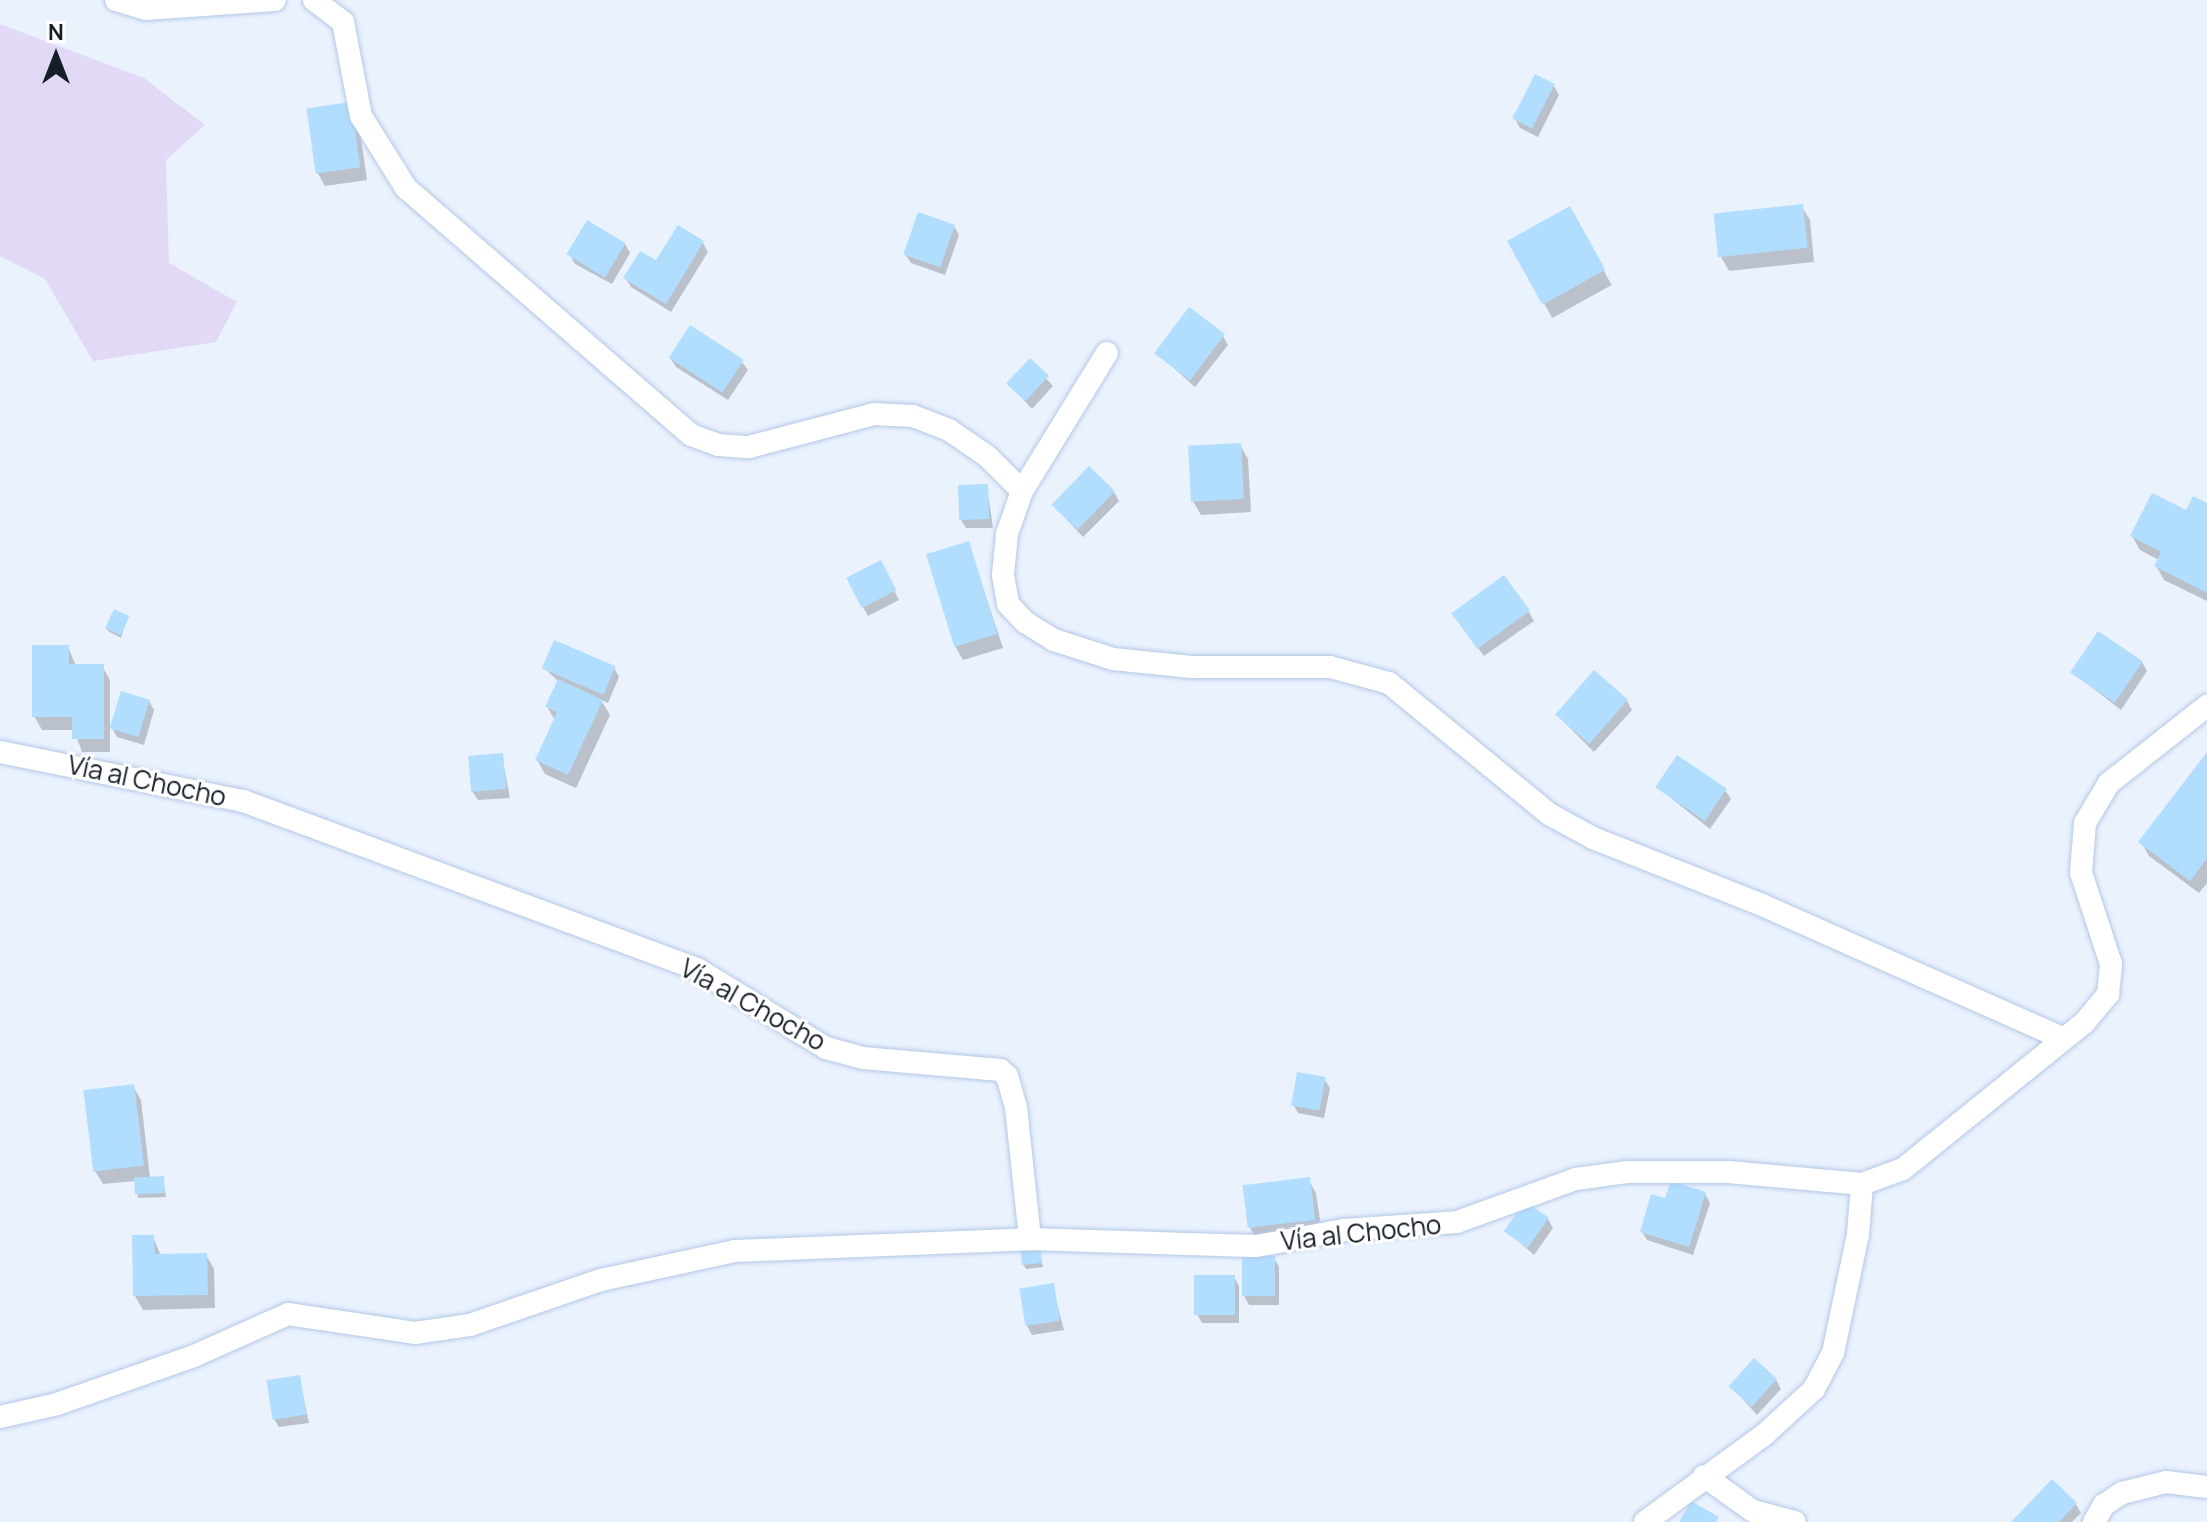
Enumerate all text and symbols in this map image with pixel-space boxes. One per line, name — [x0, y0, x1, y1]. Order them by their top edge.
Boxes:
north arrow — [16, 16, 96, 96]
text: N — [48, 17, 64, 47]
street label: Vía al Chocho — [65, 749, 229, 813]
street label: Vía al Chocho — [675, 952, 831, 1058]
street label: Vía al Chocho — [1279, 1209, 1443, 1257]

